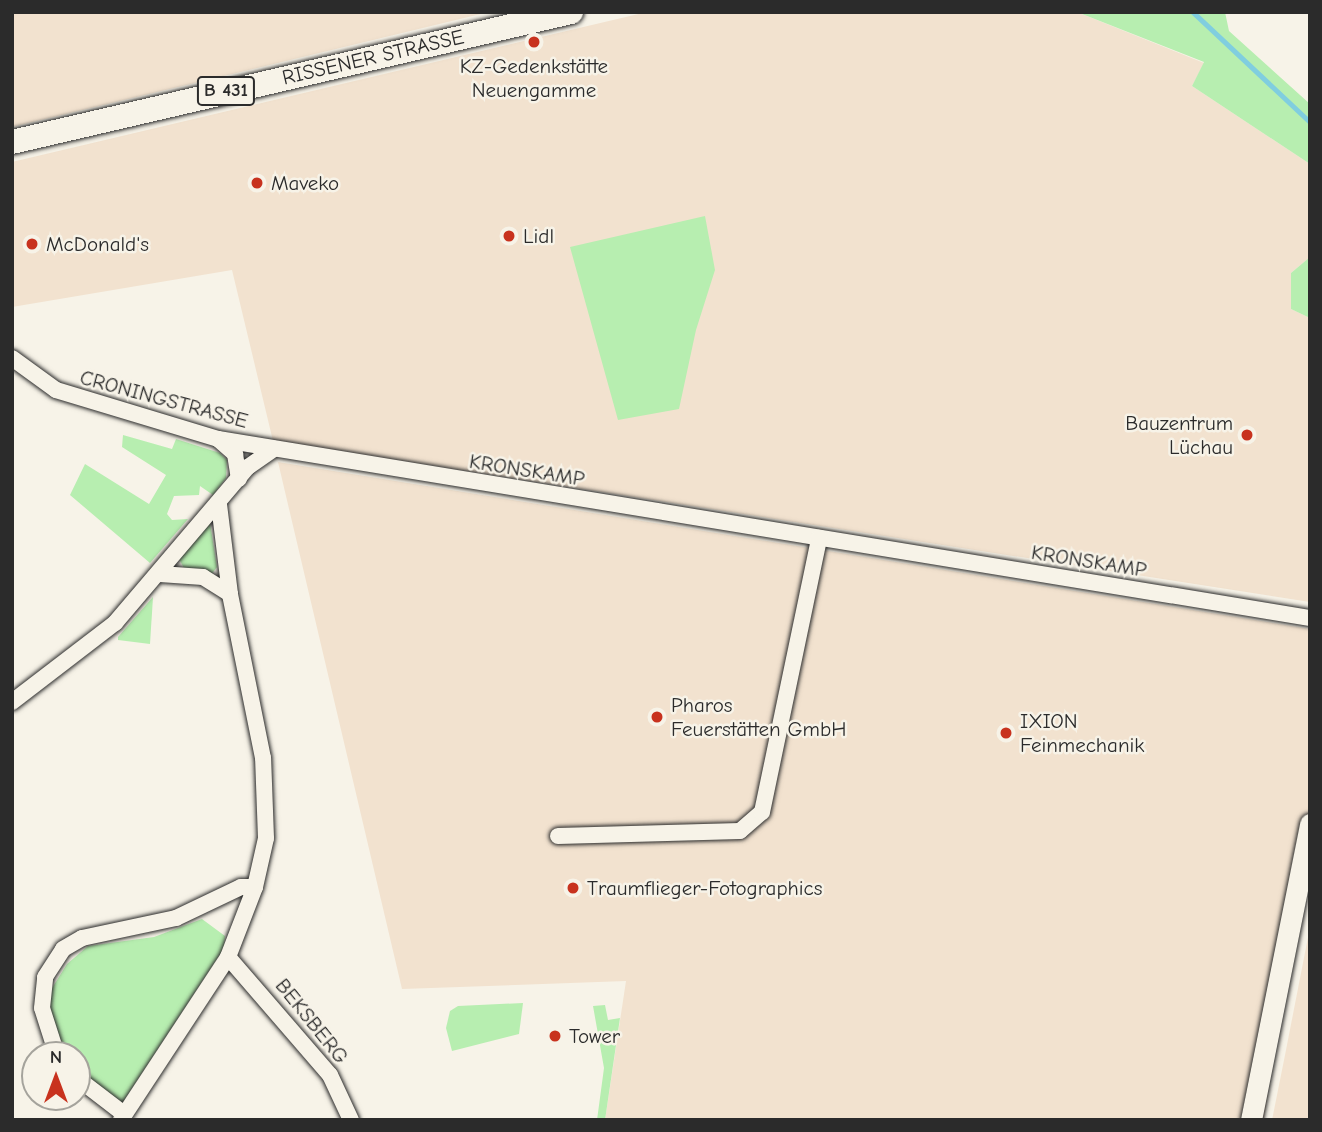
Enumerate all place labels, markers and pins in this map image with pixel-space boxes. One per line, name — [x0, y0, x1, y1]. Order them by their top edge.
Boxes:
marker: KZ-Gedenkstätte Neuengamme — [526, 34, 542, 50]
place label: KZ-Gedenkstätte Neuengamme — [460, 53, 608, 103]
place label: Maveko — [271, 170, 339, 196]
marker: Maveko — [249, 175, 265, 191]
place label: Lidl — [523, 223, 554, 249]
marker: Lidl — [501, 228, 517, 244]
place label: McDonald's — [46, 231, 149, 257]
marker: McDonald's — [24, 236, 40, 252]
place label: Bauzentrum Lüchau — [1125, 410, 1233, 460]
marker: Bauzentrum Lüchau — [1239, 427, 1255, 443]
place label: Pharos Feuerstätten GmbH — [671, 692, 846, 742]
place label: IXION Feinmechanik — [1020, 708, 1144, 758]
marker: Pharos Feuerstätten GmbH — [649, 709, 665, 725]
marker: IXION Feinmechanik — [998, 725, 1014, 741]
place label: Traumflieger-Fotographics — [587, 875, 822, 901]
marker: Traumflieger-Fotographics — [565, 880, 581, 896]
place label: Tower — [569, 1023, 620, 1049]
marker: Tower — [547, 1028, 563, 1044]

